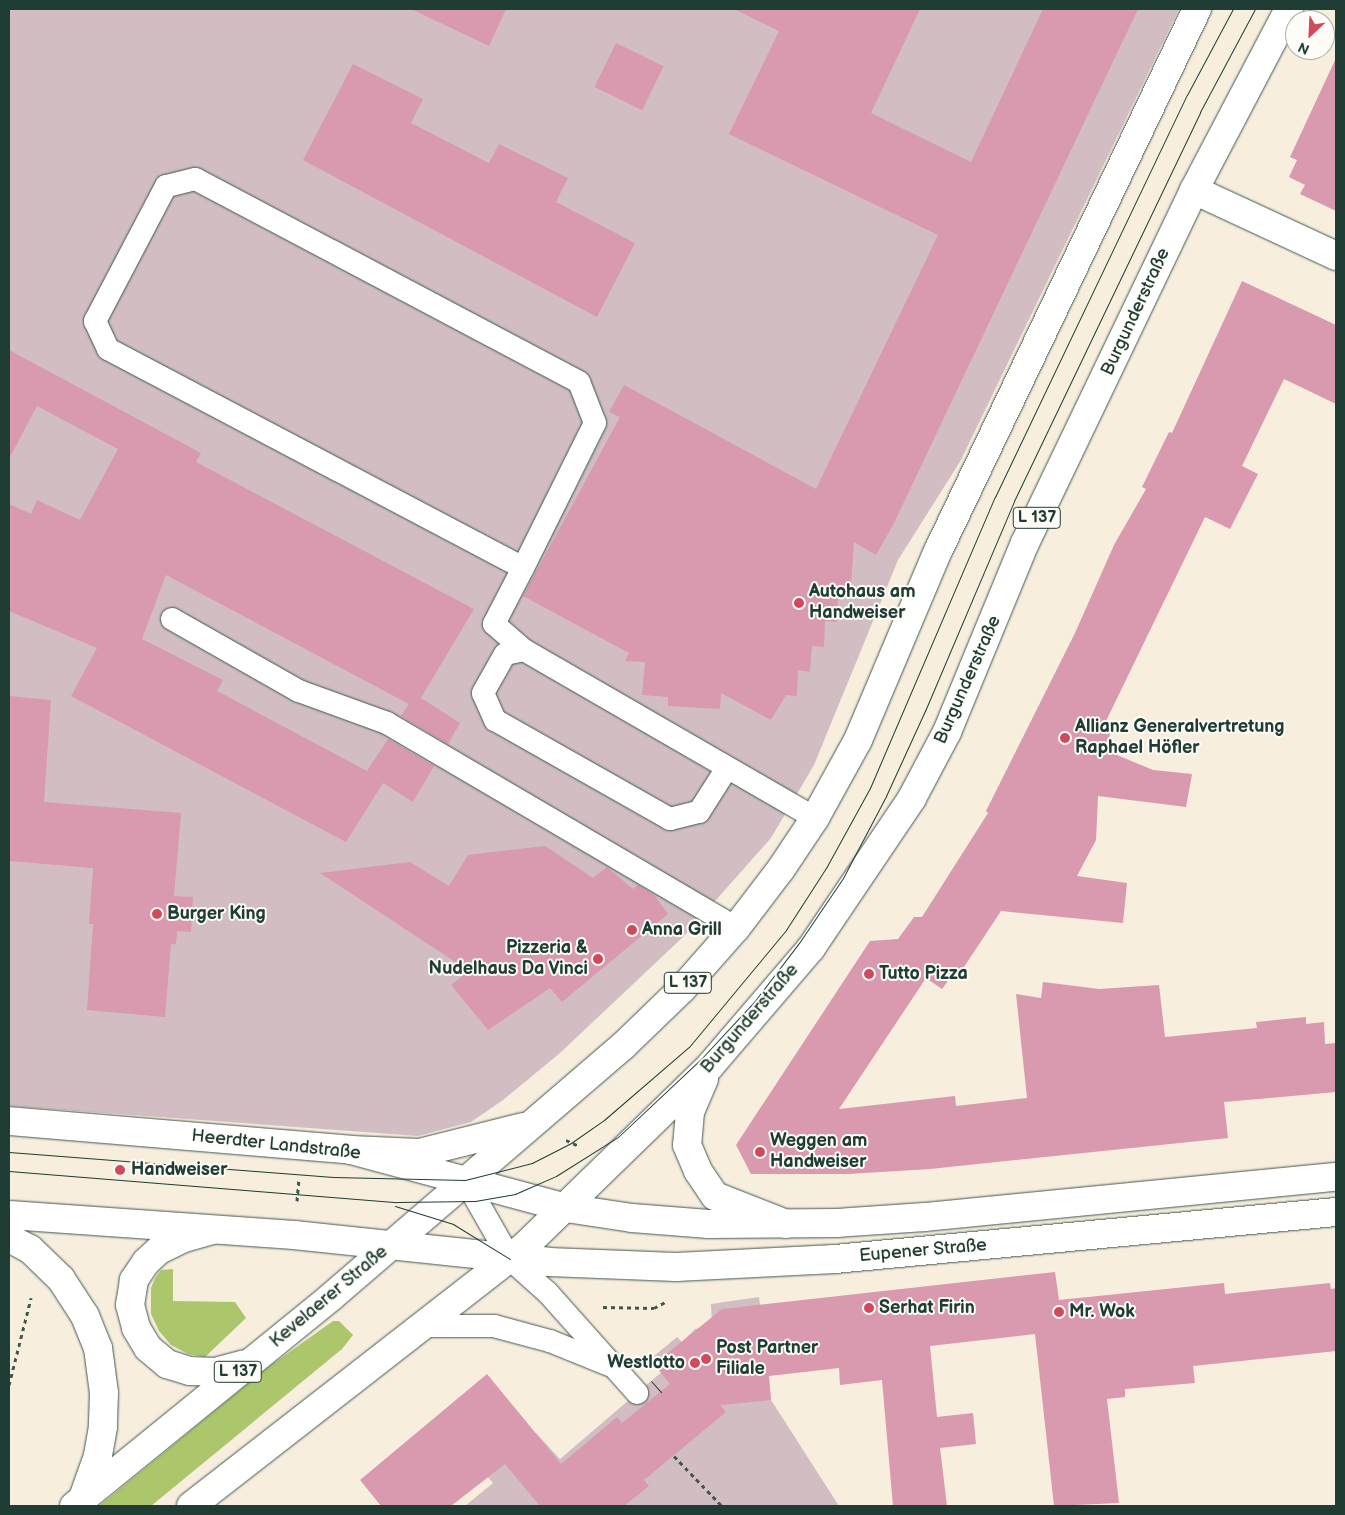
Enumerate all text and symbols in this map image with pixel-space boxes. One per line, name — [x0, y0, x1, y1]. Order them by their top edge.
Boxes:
north arrow — [1285, 10, 1335, 60]
text: N — [1296, 38, 1312, 58]
street label: Burgunderstraße — [1097, 245, 1175, 379]
road number: L 137 — [1012, 504, 1062, 532]
place label: Autohaus am Handweiser — [809, 582, 916, 624]
marker: Autohaus am Handweiser — [793, 597, 805, 609]
street label: Burgunderstraße — [930, 613, 1006, 747]
place label: Allianz Generalvertretung Raphael Höfler — [1075, 717, 1285, 760]
marker: Allianz Generalvertretung Raphael Höfler — [1059, 732, 1071, 744]
place label: Burger King — [167, 903, 266, 925]
marker: Burger King — [151, 908, 163, 920]
place label: Anna Grill — [642, 919, 722, 941]
marker: Anna Grill — [626, 924, 638, 936]
place label: Pizzeria & Nudelhaus Da Vinci — [428, 938, 588, 981]
marker: Pizzeria & Nudelhaus Da Vinci — [592, 953, 604, 965]
street label: Burgunderstraße — [697, 960, 803, 1078]
place label: Tutto Pizza — [879, 963, 968, 985]
marker: Tutto Pizza — [863, 968, 875, 980]
road number: L 137 — [663, 970, 713, 996]
street label: Heerdter Landstraße — [190, 1125, 362, 1165]
place label: Weggen am Handweiser — [770, 1131, 867, 1174]
marker: Weggen am Handweiser — [754, 1146, 766, 1158]
place label: Handweiser — [131, 1159, 227, 1181]
marker: Handweiser — [113, 1163, 127, 1177]
street label: Eupener Straße — [858, 1235, 988, 1267]
street label: Kevelaerer Straße — [266, 1241, 392, 1353]
place label: Serhat Firin — [879, 1297, 975, 1319]
place label: Mr. Wok — [1069, 1301, 1135, 1323]
marker: Serhat Firin — [863, 1302, 875, 1314]
marker: Mr. Wok — [1053, 1306, 1065, 1318]
place label: Post Partner Filiale — [716, 1338, 818, 1380]
place label: Westlotto — [607, 1352, 685, 1374]
marker: Post Partner Filiale — [700, 1353, 712, 1365]
marker: Westlotto — [689, 1357, 701, 1369]
road number: L 137 — [213, 1358, 263, 1385]

